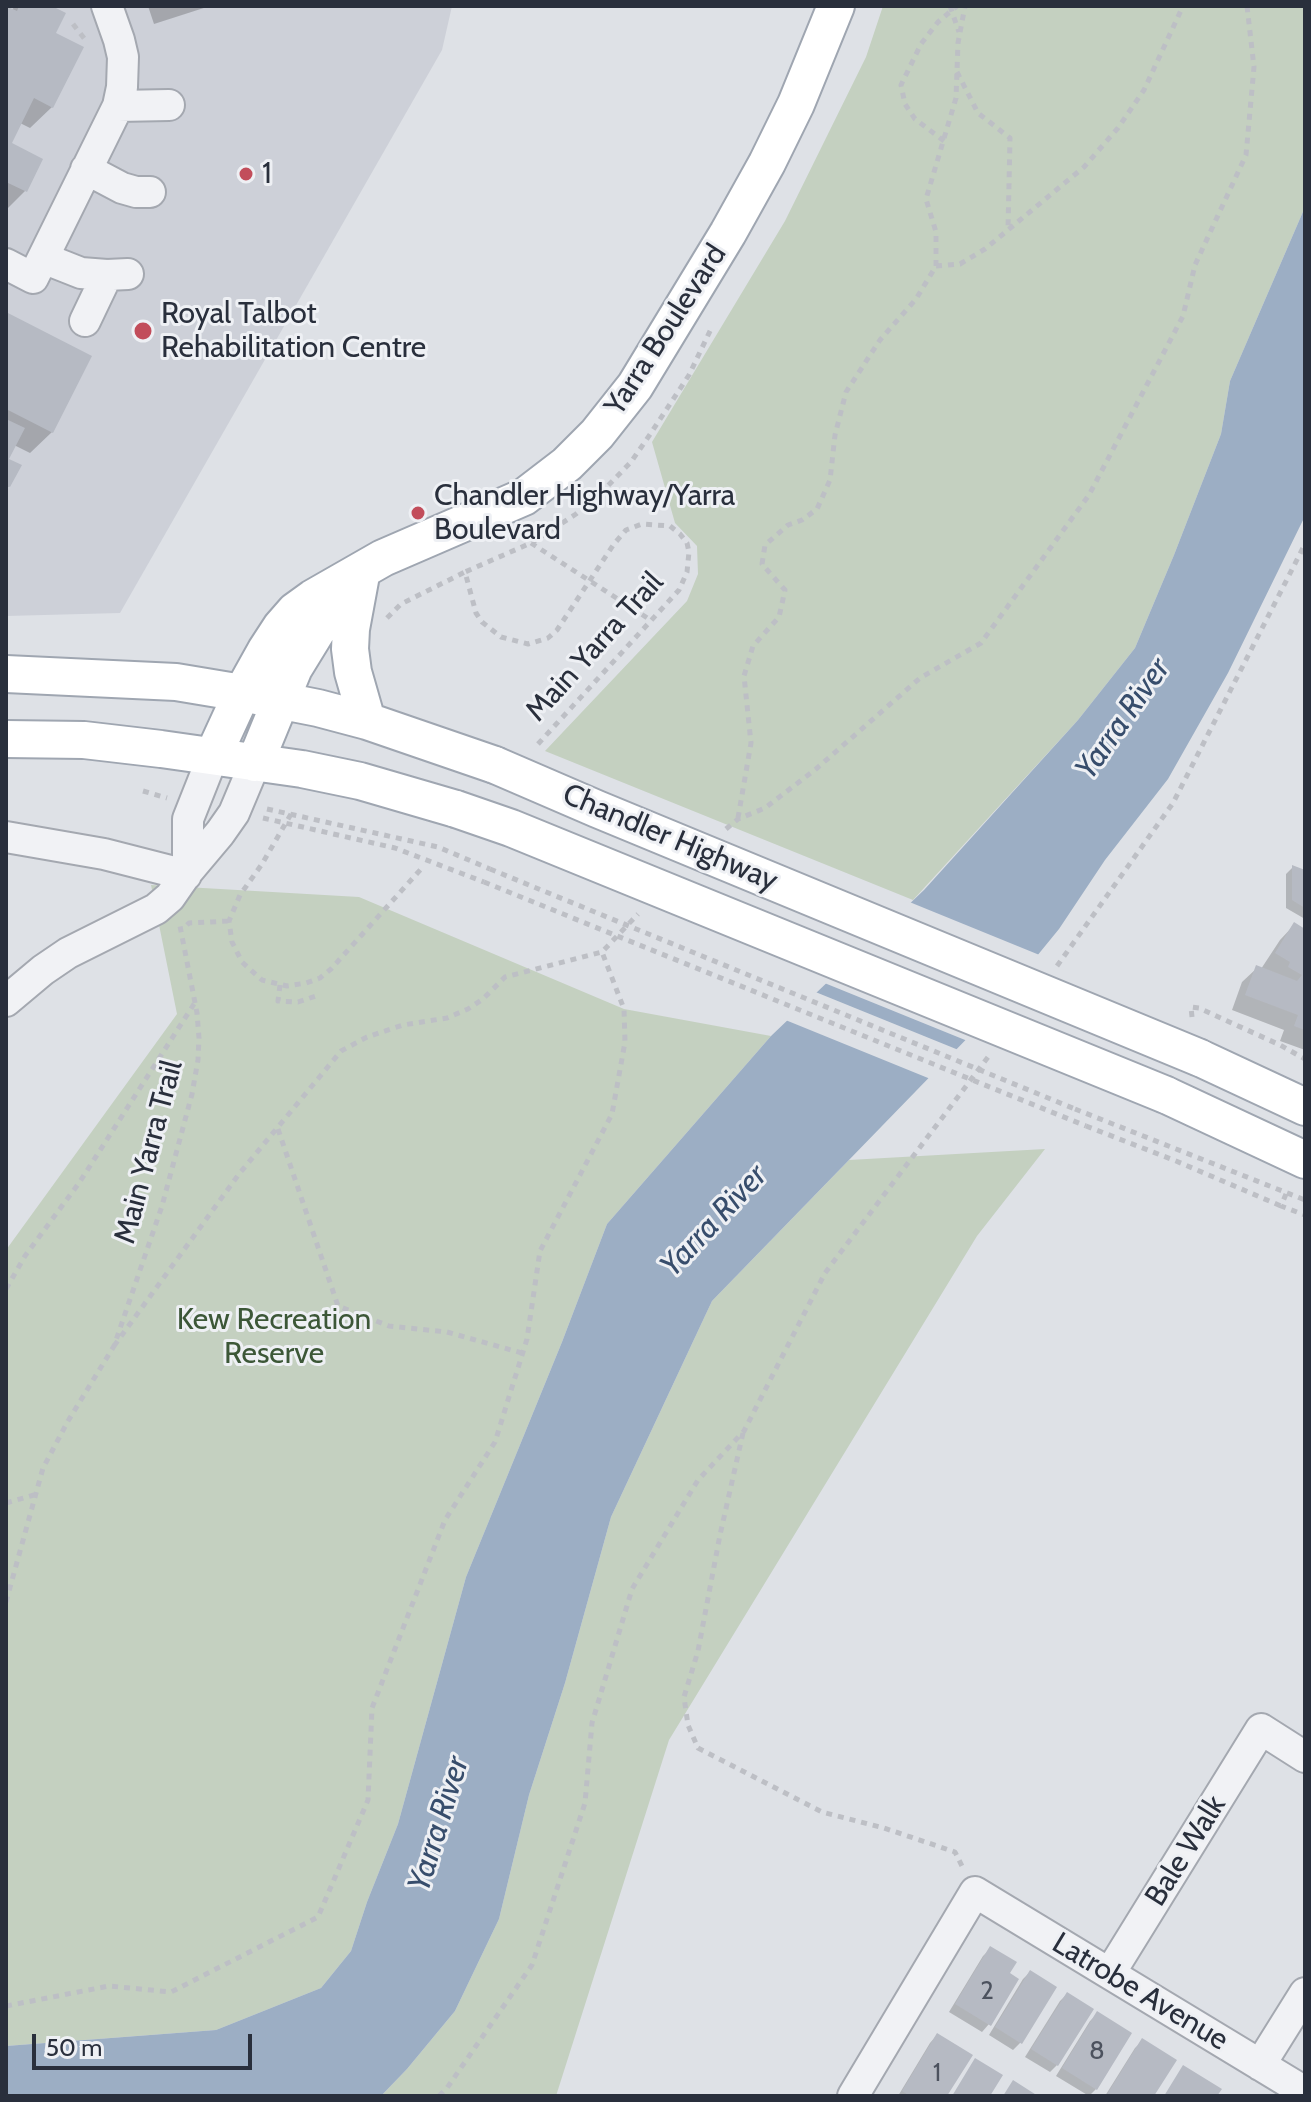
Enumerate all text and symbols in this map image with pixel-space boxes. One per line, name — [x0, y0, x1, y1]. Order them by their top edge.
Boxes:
place label: 1 — [262, 156, 272, 192]
marker: 1 — [237, 165, 255, 183]
street label: Yarra Boulevard — [597, 238, 735, 422]
place label: Royal Talbot Rehabilitation Centre — [161, 296, 426, 366]
marker: Royal Talbot Rehabilitation Centre — [132, 320, 154, 342]
place label: Chandler Highway/Yarra Boulevard — [434, 478, 735, 548]
marker: Chandler Highway/Yarra Boulevard — [409, 504, 427, 522]
street label: Main Yarra Trail — [519, 565, 671, 729]
water label: Yarra River — [1067, 651, 1179, 787]
street label: Chandler Highway — [557, 777, 783, 899]
street label: Main Yarra Trail — [107, 1056, 191, 1248]
water label: Yarra River — [653, 1157, 775, 1285]
park label: Kew Recreation Reserve — [177, 1302, 371, 1372]
water label: Yarra River — [400, 1752, 478, 1896]
street label: Bale Walk — [1138, 1789, 1234, 1913]
street label: Latrobe Avenue — [1046, 1925, 1234, 2059]
house number: 2 — [980, 1975, 994, 2007]
scale bar — [36, 2018, 256, 2068]
text: 50 m — [46, 2033, 102, 2062]
house number: 8 — [1089, 2035, 1105, 2067]
house number: 1 — [933, 2057, 941, 2089]

